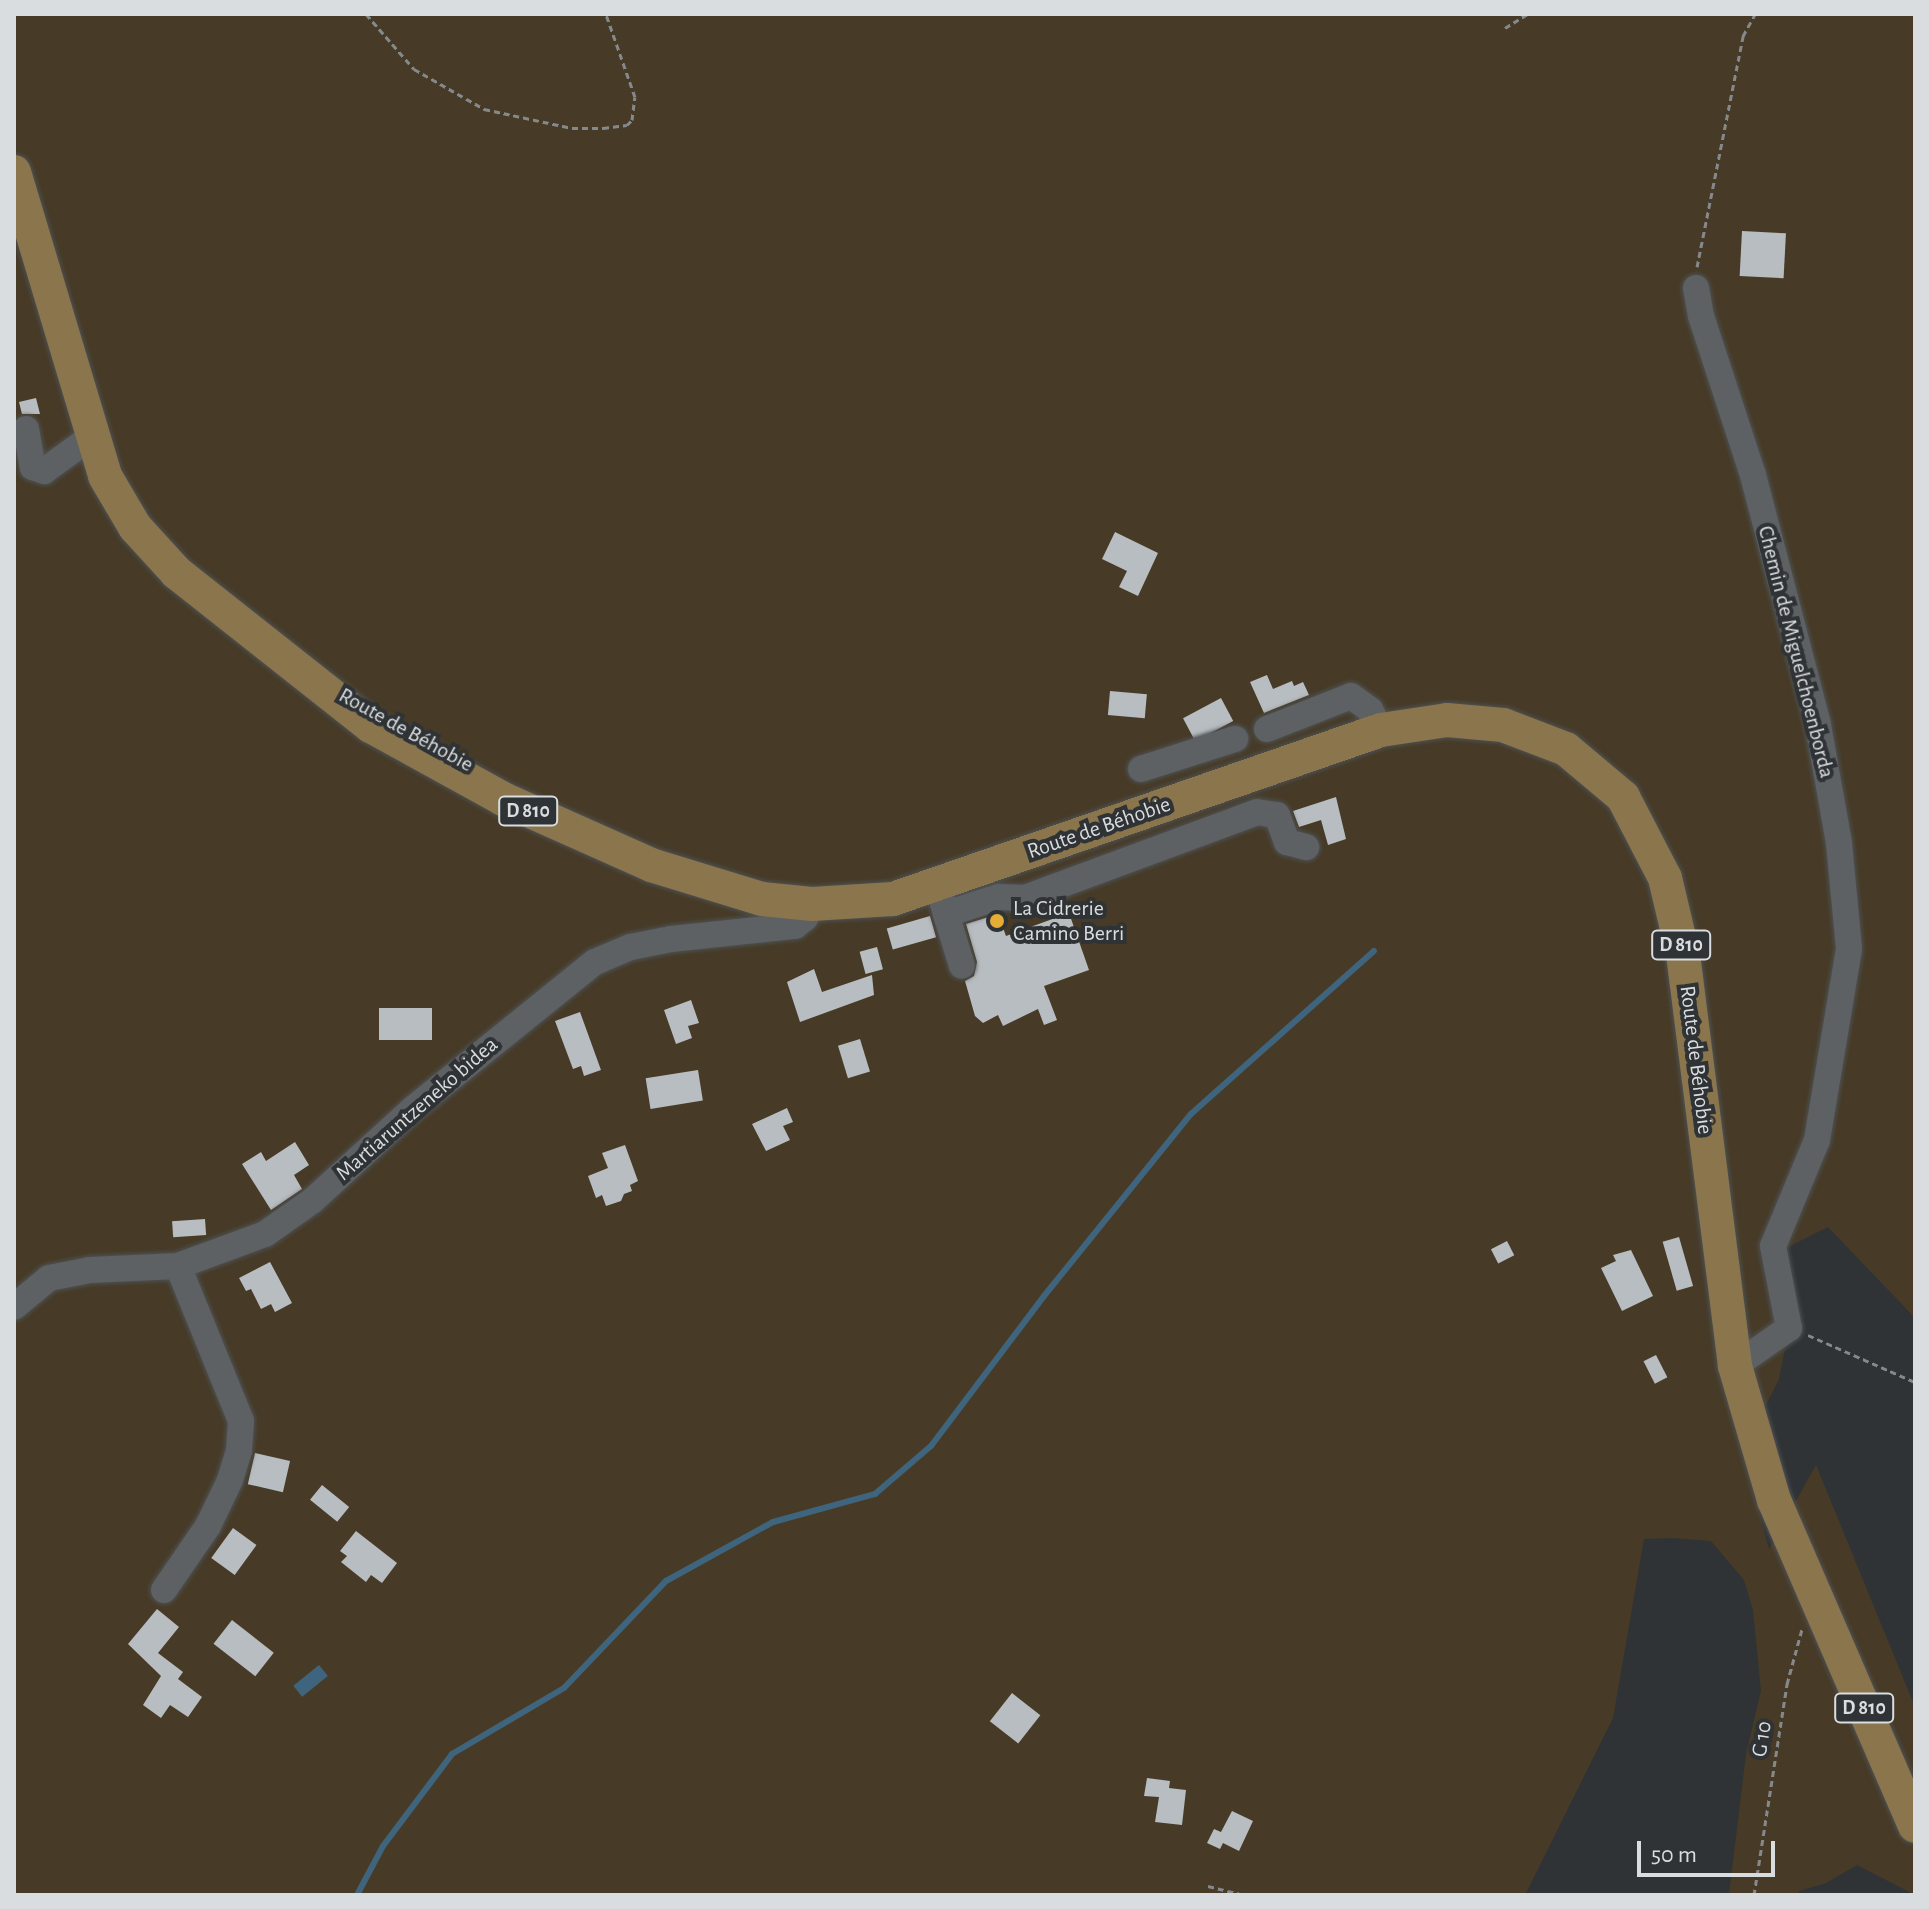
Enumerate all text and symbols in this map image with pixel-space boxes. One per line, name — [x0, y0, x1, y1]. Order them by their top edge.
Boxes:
street label: Chemin de Miguelchoenborda — [1752, 523, 1840, 781]
street label: Route de Béhobie — [334, 682, 478, 778]
street label: Route de Béhobie — [1024, 791, 1174, 865]
road number: D 810 — [498, 795, 558, 827]
place label: La Cidrerie Camino Berri — [1013, 895, 1124, 946]
marker: La Cidrerie Camino Berri — [988, 912, 1006, 930]
road number: D 810 — [1651, 929, 1711, 961]
street label: Route de Béhobie — [1674, 984, 1718, 1136]
street label: Martiaruntzeneko bidea — [331, 1032, 503, 1186]
road number: D 810 — [1834, 1692, 1894, 1724]
street label: G 10 — [1746, 1719, 1778, 1759]
scale bar — [1641, 1825, 1779, 1875]
text: 50 m — [1651, 1843, 1697, 1867]

